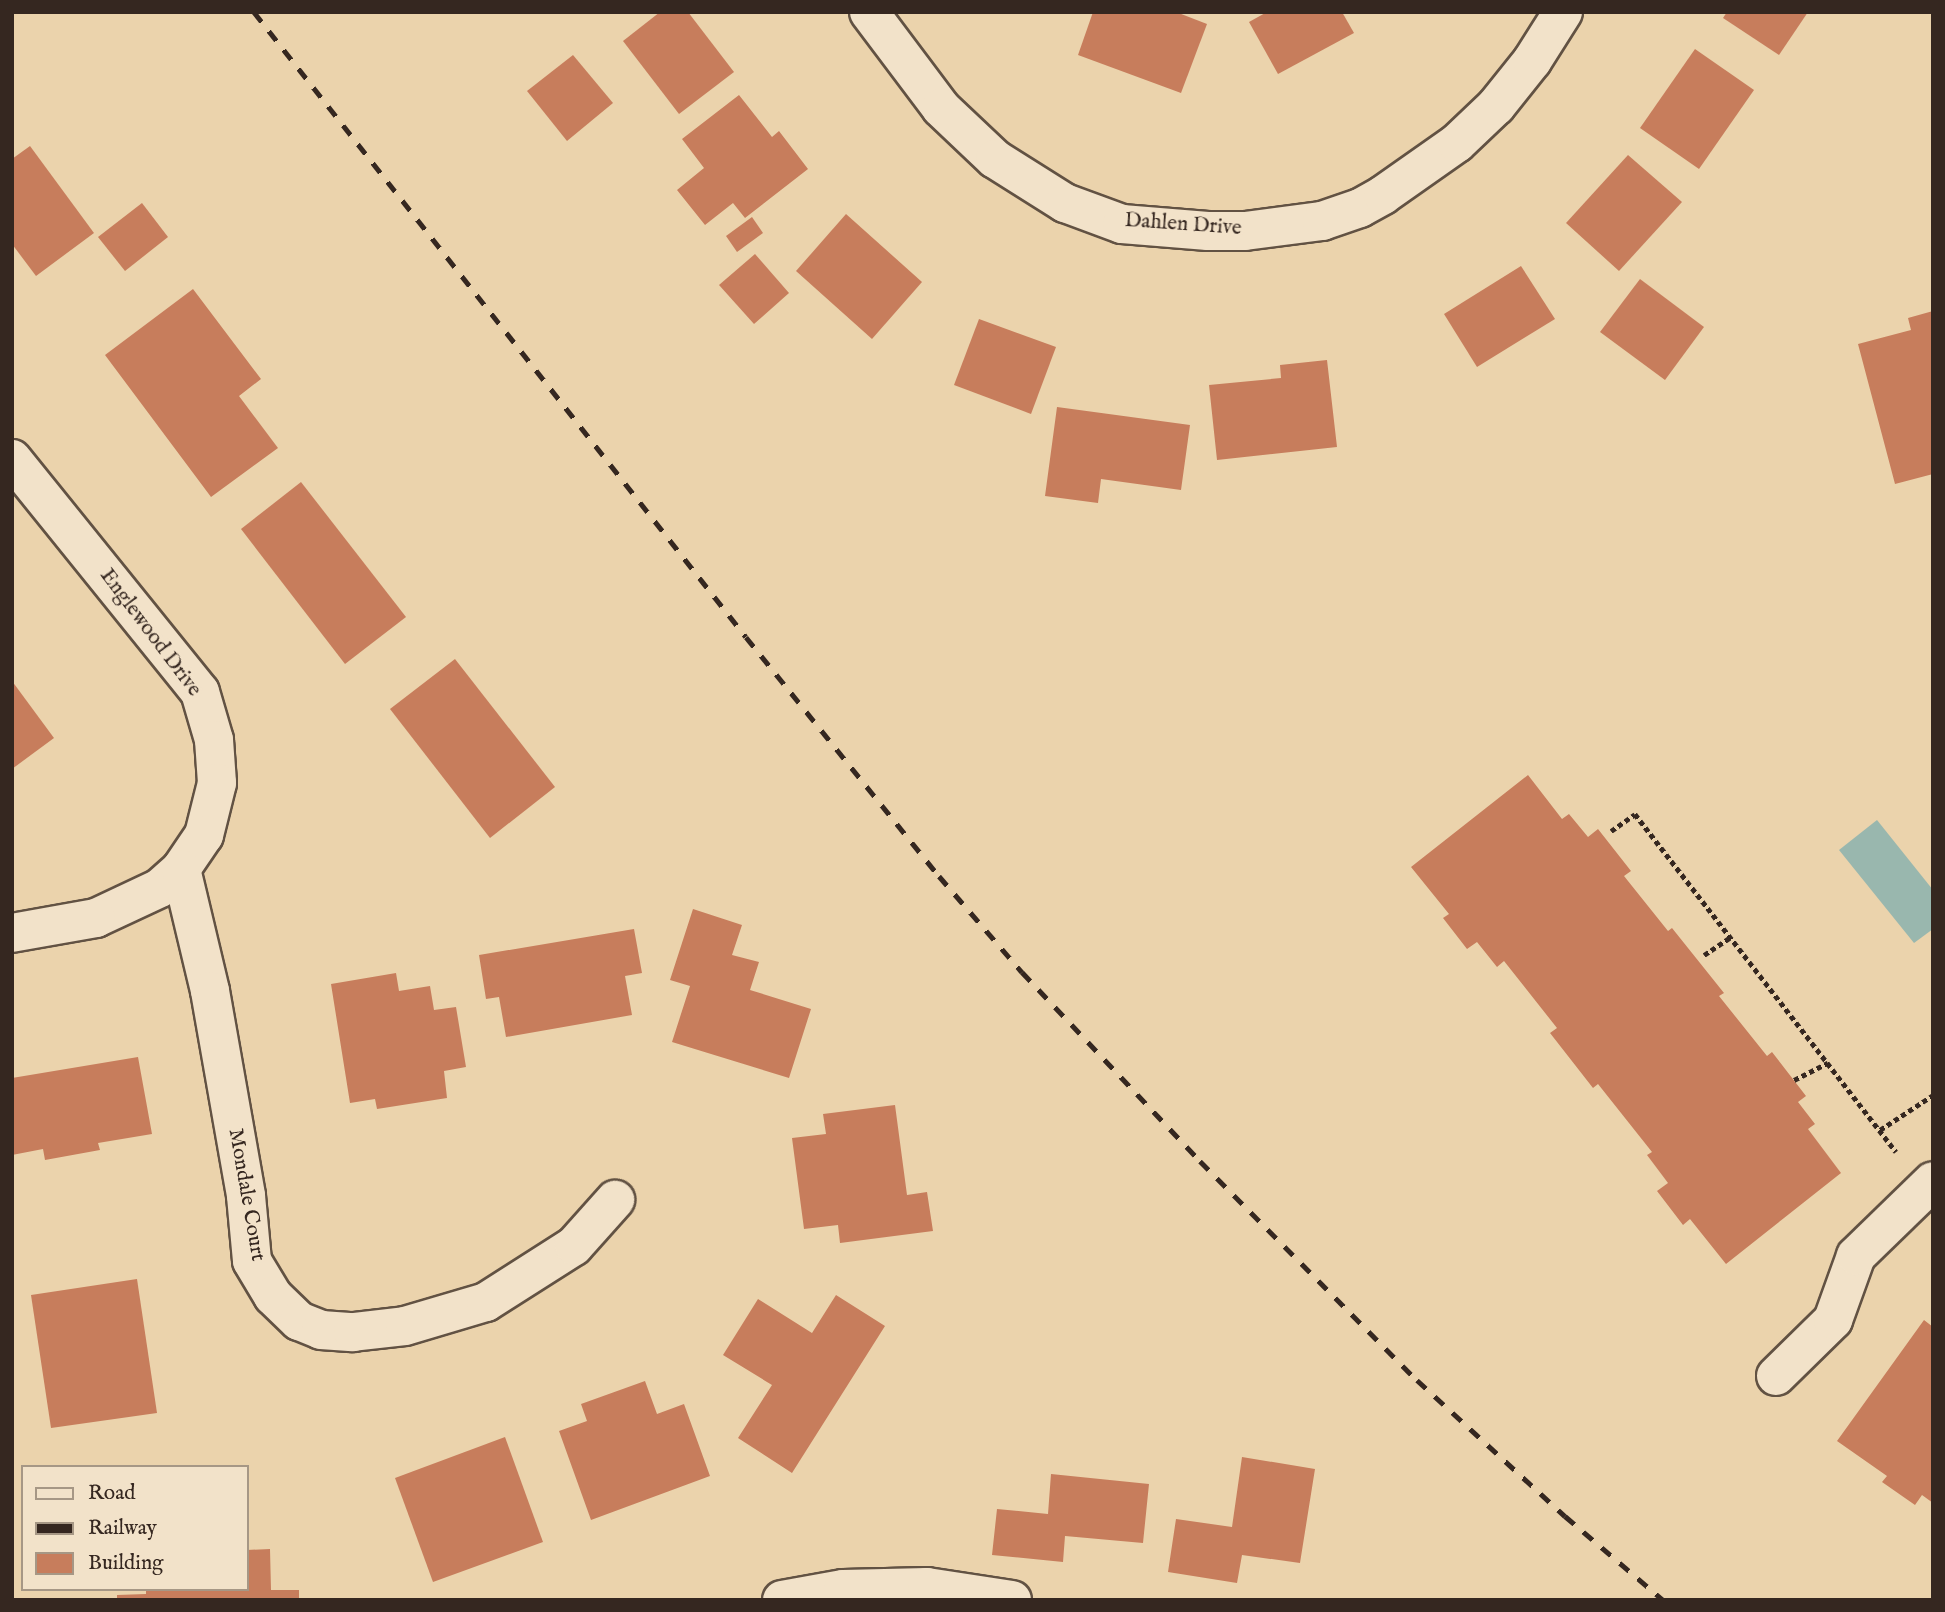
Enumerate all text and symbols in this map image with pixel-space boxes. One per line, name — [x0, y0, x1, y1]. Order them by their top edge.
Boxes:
street label: Dahlen Drive — [1124, 208, 1242, 242]
street label: Englewood Drive — [94, 564, 206, 702]
street label: Mondale Court — [222, 1127, 270, 1263]
legend — [21, 1465, 248, 1591]
text: Road — [88, 1480, 135, 1507]
text: Railway — [88, 1515, 157, 1542]
text: Building — [88, 1550, 163, 1577]

